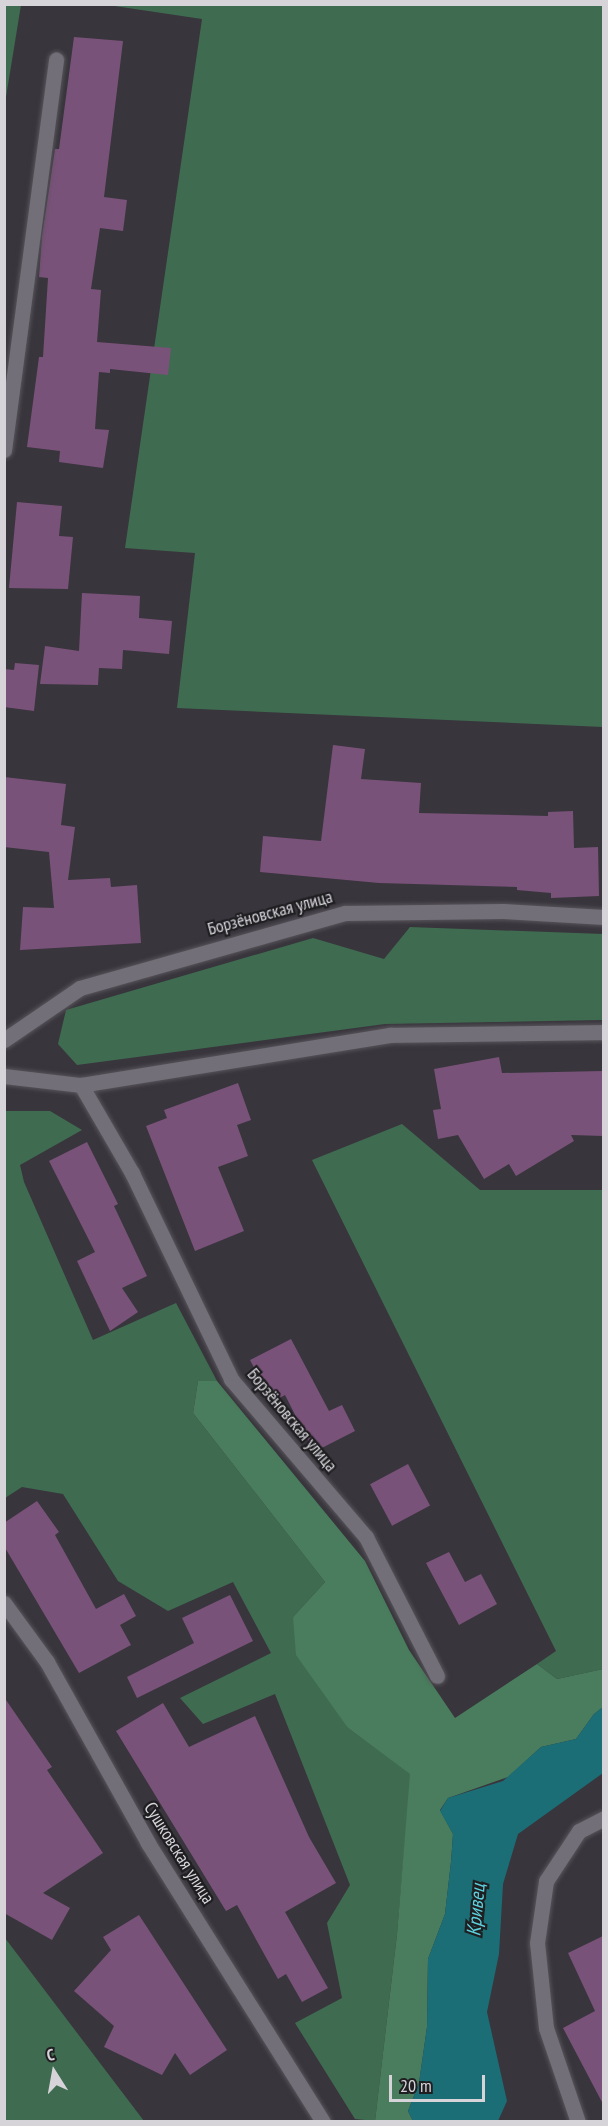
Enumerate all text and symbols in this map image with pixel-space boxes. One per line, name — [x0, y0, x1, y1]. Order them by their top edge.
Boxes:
street label: Борзёновская улица — [205, 886, 335, 940]
street label: Борзёновская улица — [242, 1364, 342, 1476]
street label: Сушковская улица — [139, 1798, 219, 1908]
water label: Кривец — [462, 1883, 490, 1937]
north arrow — [24, 2042, 84, 2102]
text: С — [45, 2044, 56, 2065]
scale bar — [392, 2063, 488, 2101]
text: 20 m — [400, 2074, 432, 2097]

